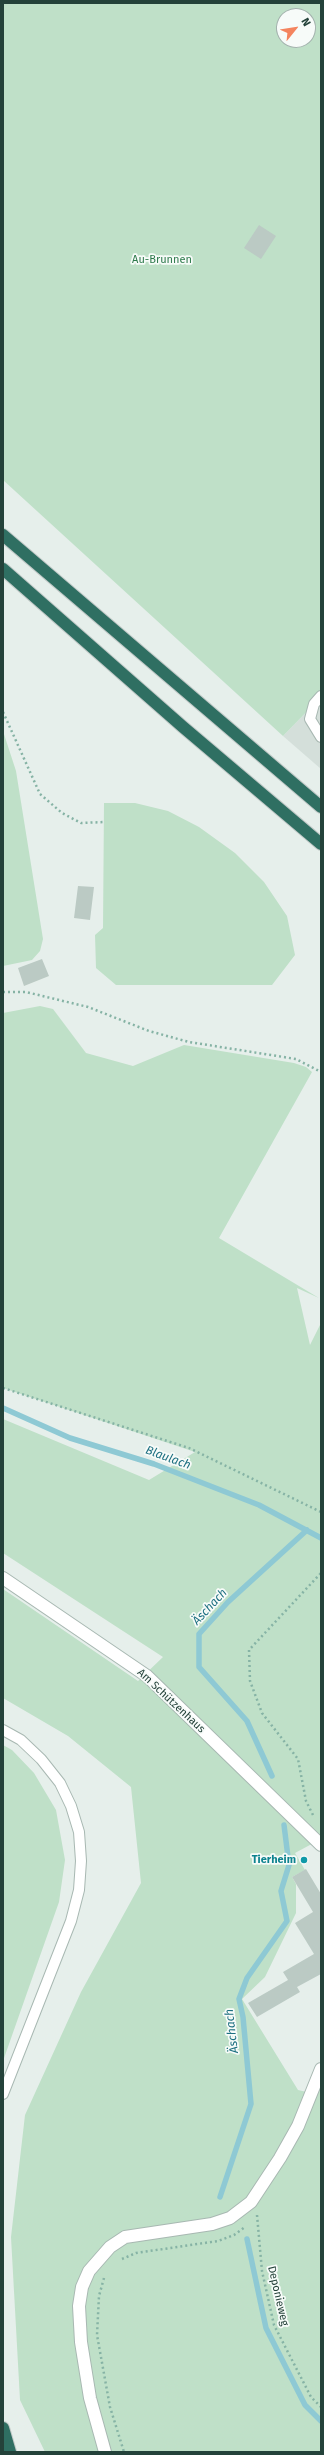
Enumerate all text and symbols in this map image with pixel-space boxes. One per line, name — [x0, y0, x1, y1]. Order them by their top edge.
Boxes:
north arrow — [276, 8, 316, 48]
text: N — [299, 16, 313, 29]
park label: Au-Brunnen — [132, 253, 192, 267]
water label: Blaulach — [143, 1443, 193, 1473]
water label: Äschach — [190, 1586, 230, 1628]
street label: Am Schützenhaus — [134, 1666, 208, 1736]
place label: Tierheim — [252, 1853, 296, 1867]
marker: Tierheim — [299, 1855, 309, 1865]
water label: Äschach — [222, 2008, 242, 2054]
street label: Deponieweg — [265, 2265, 291, 2327]

